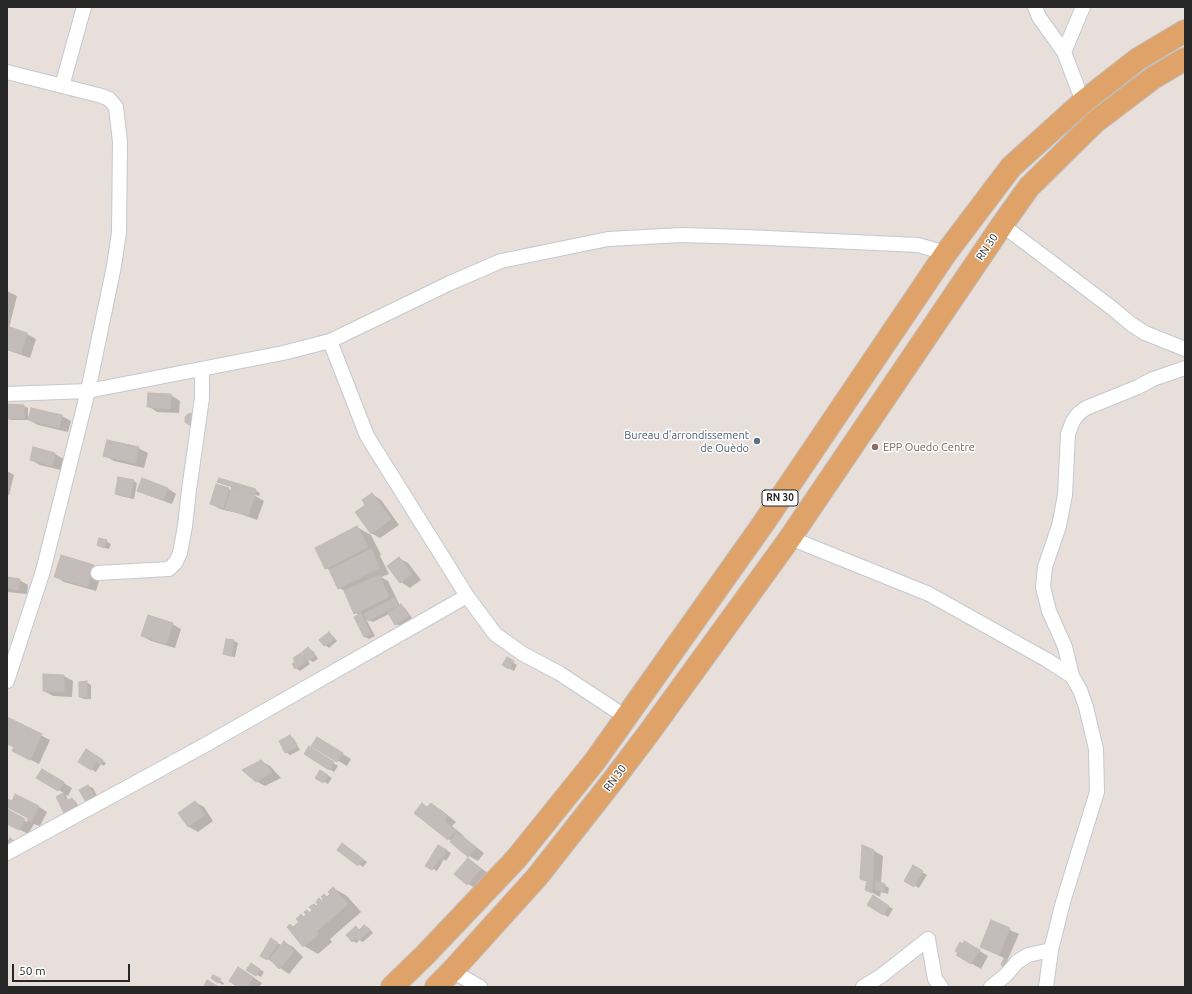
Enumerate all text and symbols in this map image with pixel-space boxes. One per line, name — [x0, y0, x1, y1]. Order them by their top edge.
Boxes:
street label: RN 30 — [973, 231, 1001, 263]
place label: Bureau d'arrondissement de Ouèdo — [624, 428, 749, 454]
marker: Bureau d'arrondissement de Ouèdo — [752, 436, 762, 446]
place label: EPP Ouedo Centre — [883, 440, 975, 454]
marker: EPP Ouedo Centre — [870, 442, 880, 452]
road number: RN 30 — [762, 490, 798, 506]
street label: RN 30 — [601, 762, 629, 794]
scale bar — [14, 956, 132, 982]
text: 50 m — [19, 964, 46, 977]

